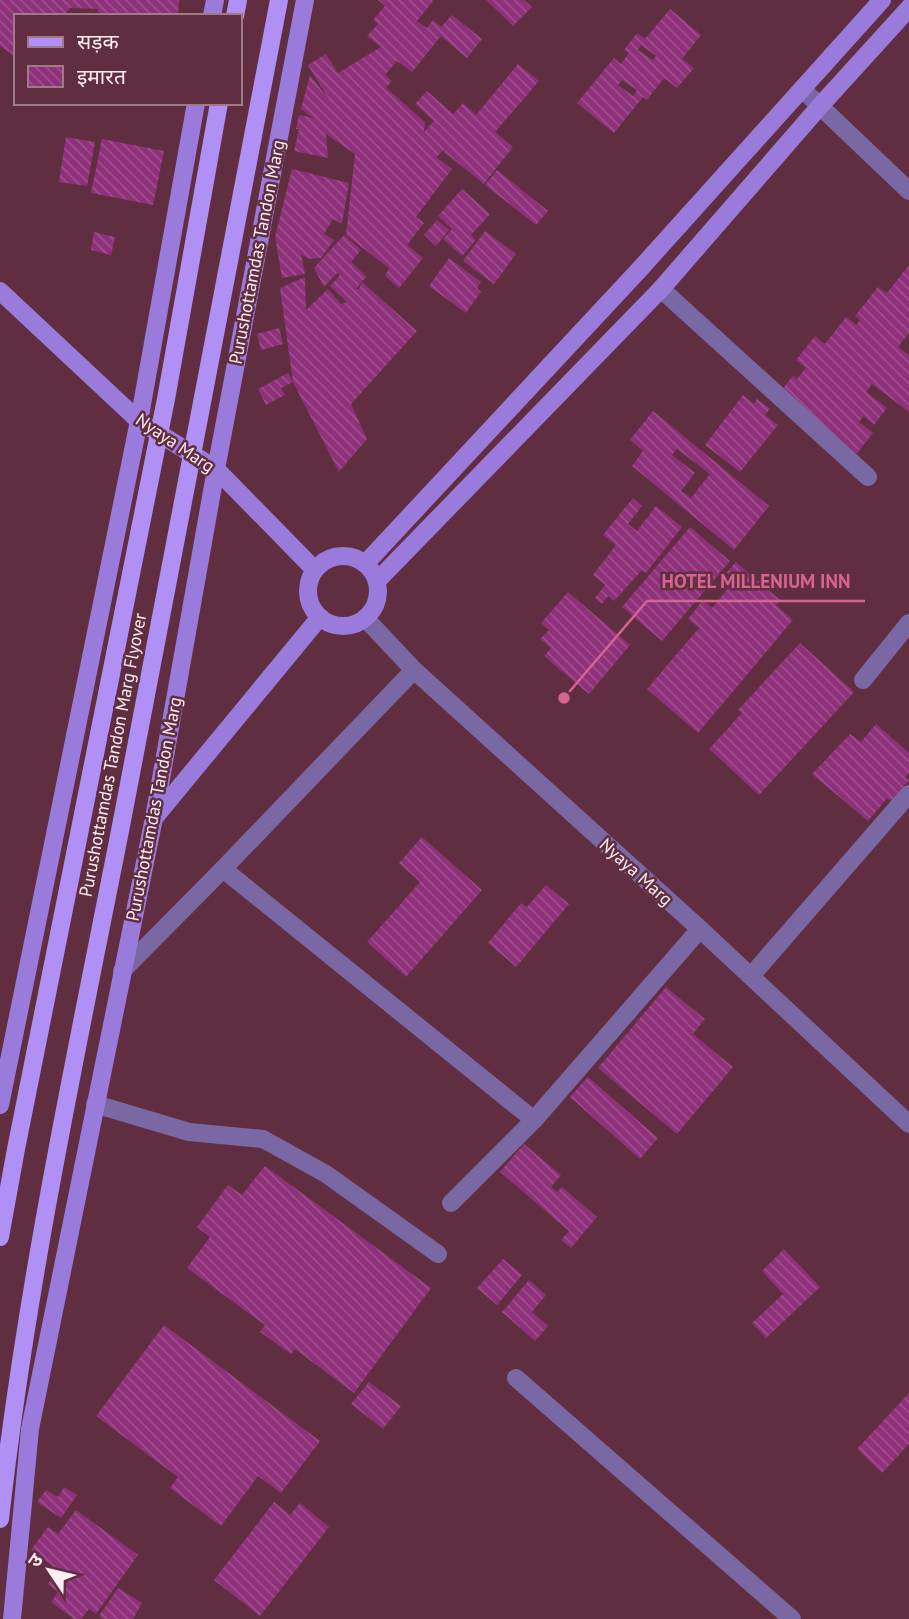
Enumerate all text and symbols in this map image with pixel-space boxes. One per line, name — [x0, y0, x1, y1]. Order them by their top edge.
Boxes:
legend — [14, 14, 242, 105]
text: सड़क — [77, 28, 119, 55]
text: इमारत — [77, 63, 127, 90]
street label: Purushottamdas Tandon Marg — [223, 138, 290, 366]
street label: Nyaya Marg — [131, 408, 219, 477]
callout: HOTEL MILLENIUM INN — [647, 561, 865, 601]
text: HOTEL MILLENIUM INN — [662, 569, 850, 593]
street label: Purushottamdas Tandon Marg Flyover — [74, 611, 151, 899]
street label: Purushottamdas Tandon Marg — [120, 695, 187, 923]
street label: Nyaya Marg — [595, 833, 678, 910]
north arrow — [14, 1535, 84, 1605]
text: उ — [22, 1548, 49, 1572]

